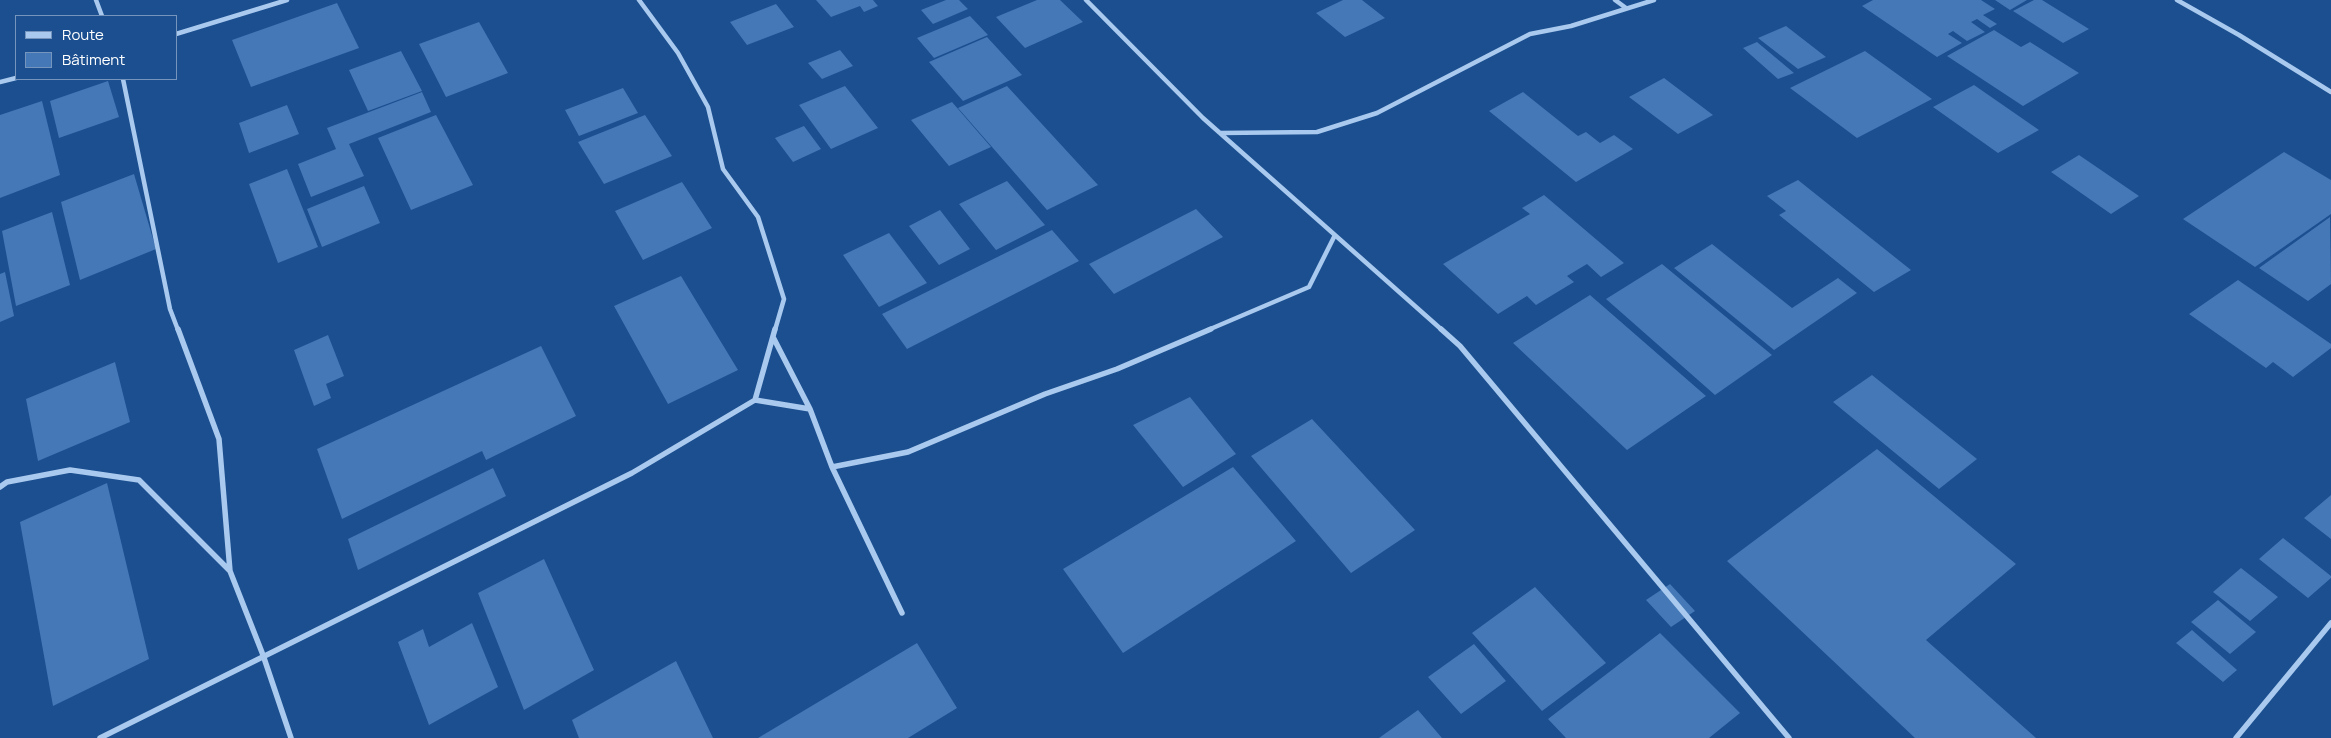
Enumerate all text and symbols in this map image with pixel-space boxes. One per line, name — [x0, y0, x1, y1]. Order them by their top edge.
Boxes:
legend — [15, 15, 178, 80]
text: Route — [62, 24, 104, 45]
text: Bâtiment — [62, 49, 125, 70]

